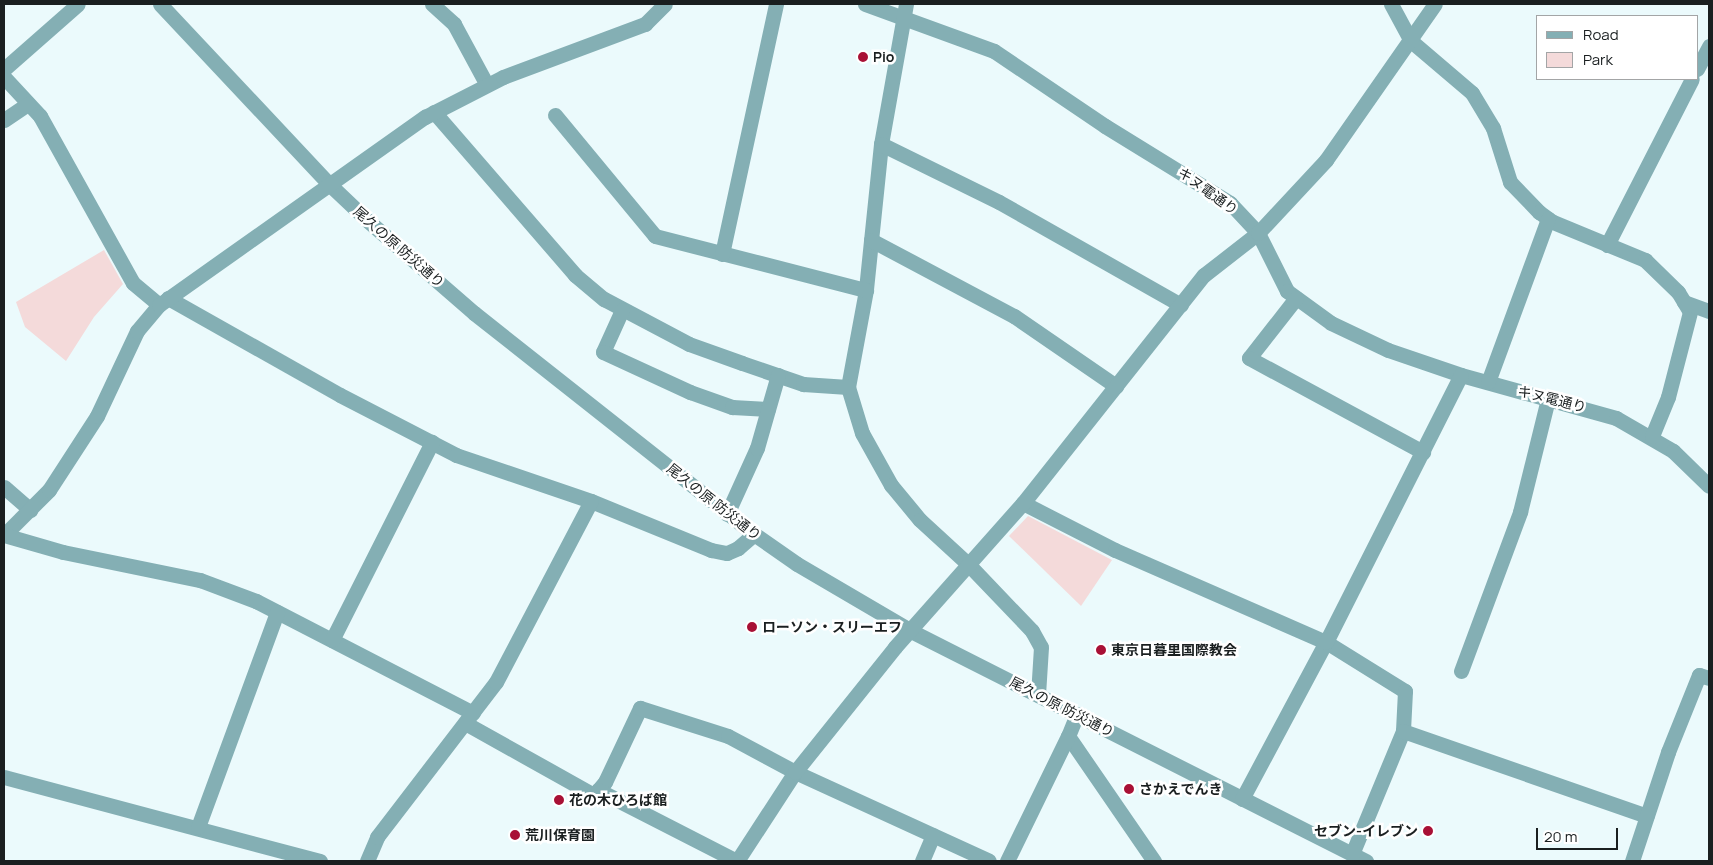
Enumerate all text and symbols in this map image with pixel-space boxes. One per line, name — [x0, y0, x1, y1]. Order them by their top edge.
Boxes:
legend — [1536, 15, 1698, 80]
text: Road — [1583, 24, 1619, 45]
place label: Pio — [873, 49, 895, 65]
text: Park — [1583, 49, 1613, 70]
marker: Pio — [857, 51, 869, 63]
street label: キヌ電通り — [1175, 164, 1241, 218]
street label: 尾久の原 防災通り — [350, 203, 448, 291]
street label: キヌ電通り — [1516, 382, 1588, 416]
street label: 尾久の原 防災通り — [664, 460, 764, 544]
place label: ローソン・スリーエフ — [762, 619, 902, 635]
marker: ローソン・スリーエフ — [746, 621, 758, 633]
place label: 東京日暮里国際教会 — [1111, 642, 1237, 658]
marker: 東京日暮里国際教会 — [1095, 644, 1107, 656]
street label: 尾久の原 防災通り — [1007, 673, 1117, 741]
place label: さかえでんき — [1139, 781, 1223, 797]
marker: さかえでんき — [1123, 783, 1135, 795]
place label: 花の木ひろば館 — [569, 792, 667, 808]
marker: 花の木ひろば館 — [553, 794, 565, 806]
scale bar — [1538, 818, 1620, 850]
place label: セブン-イレブン — [1314, 823, 1418, 839]
marker: セブン-イレブン — [1422, 825, 1434, 837]
text: 20 m — [1544, 826, 1577, 847]
place label: 荒川保育園 — [525, 827, 595, 843]
marker: 荒川保育園 — [509, 829, 521, 841]

